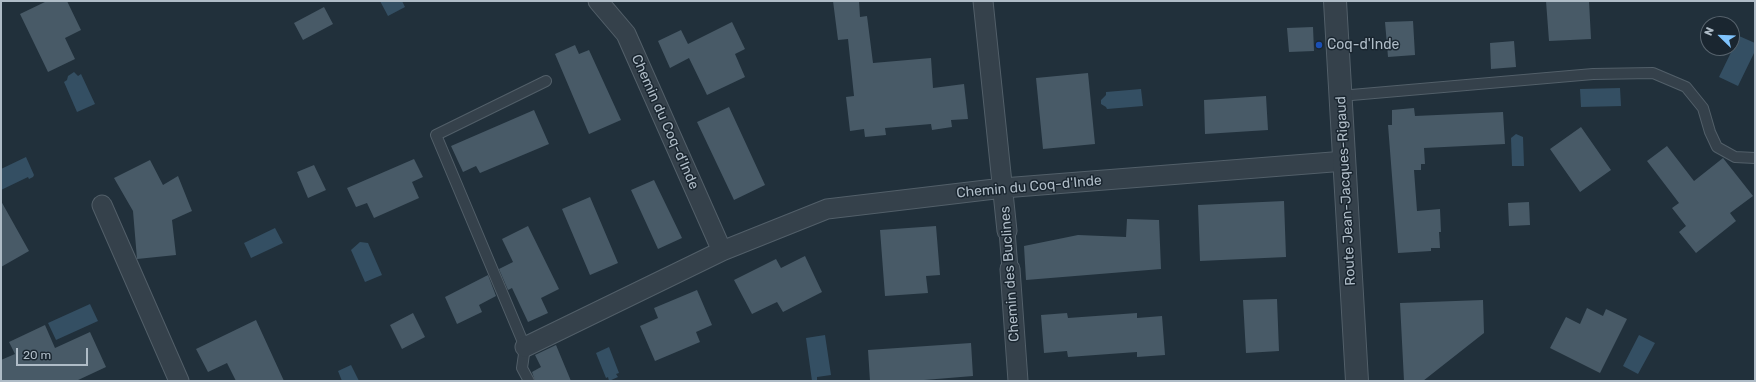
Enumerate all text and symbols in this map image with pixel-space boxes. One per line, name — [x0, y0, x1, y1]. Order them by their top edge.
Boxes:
north arrow — [1700, 16, 1740, 56]
text: N — [1702, 25, 1717, 38]
place label: Coq-d'Inde — [1327, 37, 1399, 53]
marker: Coq-d'Inde — [1314, 40, 1324, 50]
street label: Chemin du Coq-d'Inde — [628, 52, 702, 192]
street label: Route Jean-Jacques-Rigaud — [1333, 96, 1359, 286]
street label: Chemin du Coq-d'Inde — [956, 172, 1102, 202]
street label: Chemin des Buclines — [997, 206, 1023, 342]
scale bar — [18, 340, 90, 366]
text: 20 m — [23, 348, 51, 362]

